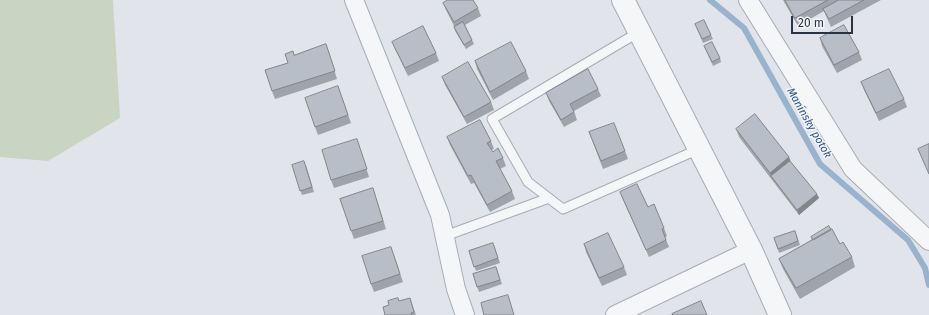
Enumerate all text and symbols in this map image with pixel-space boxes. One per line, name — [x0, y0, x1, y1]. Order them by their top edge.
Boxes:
scale bar — [793, 8, 855, 34]
text: 20 m — [798, 16, 824, 30]
water label: Manínsky potok — [784, 86, 834, 160]

